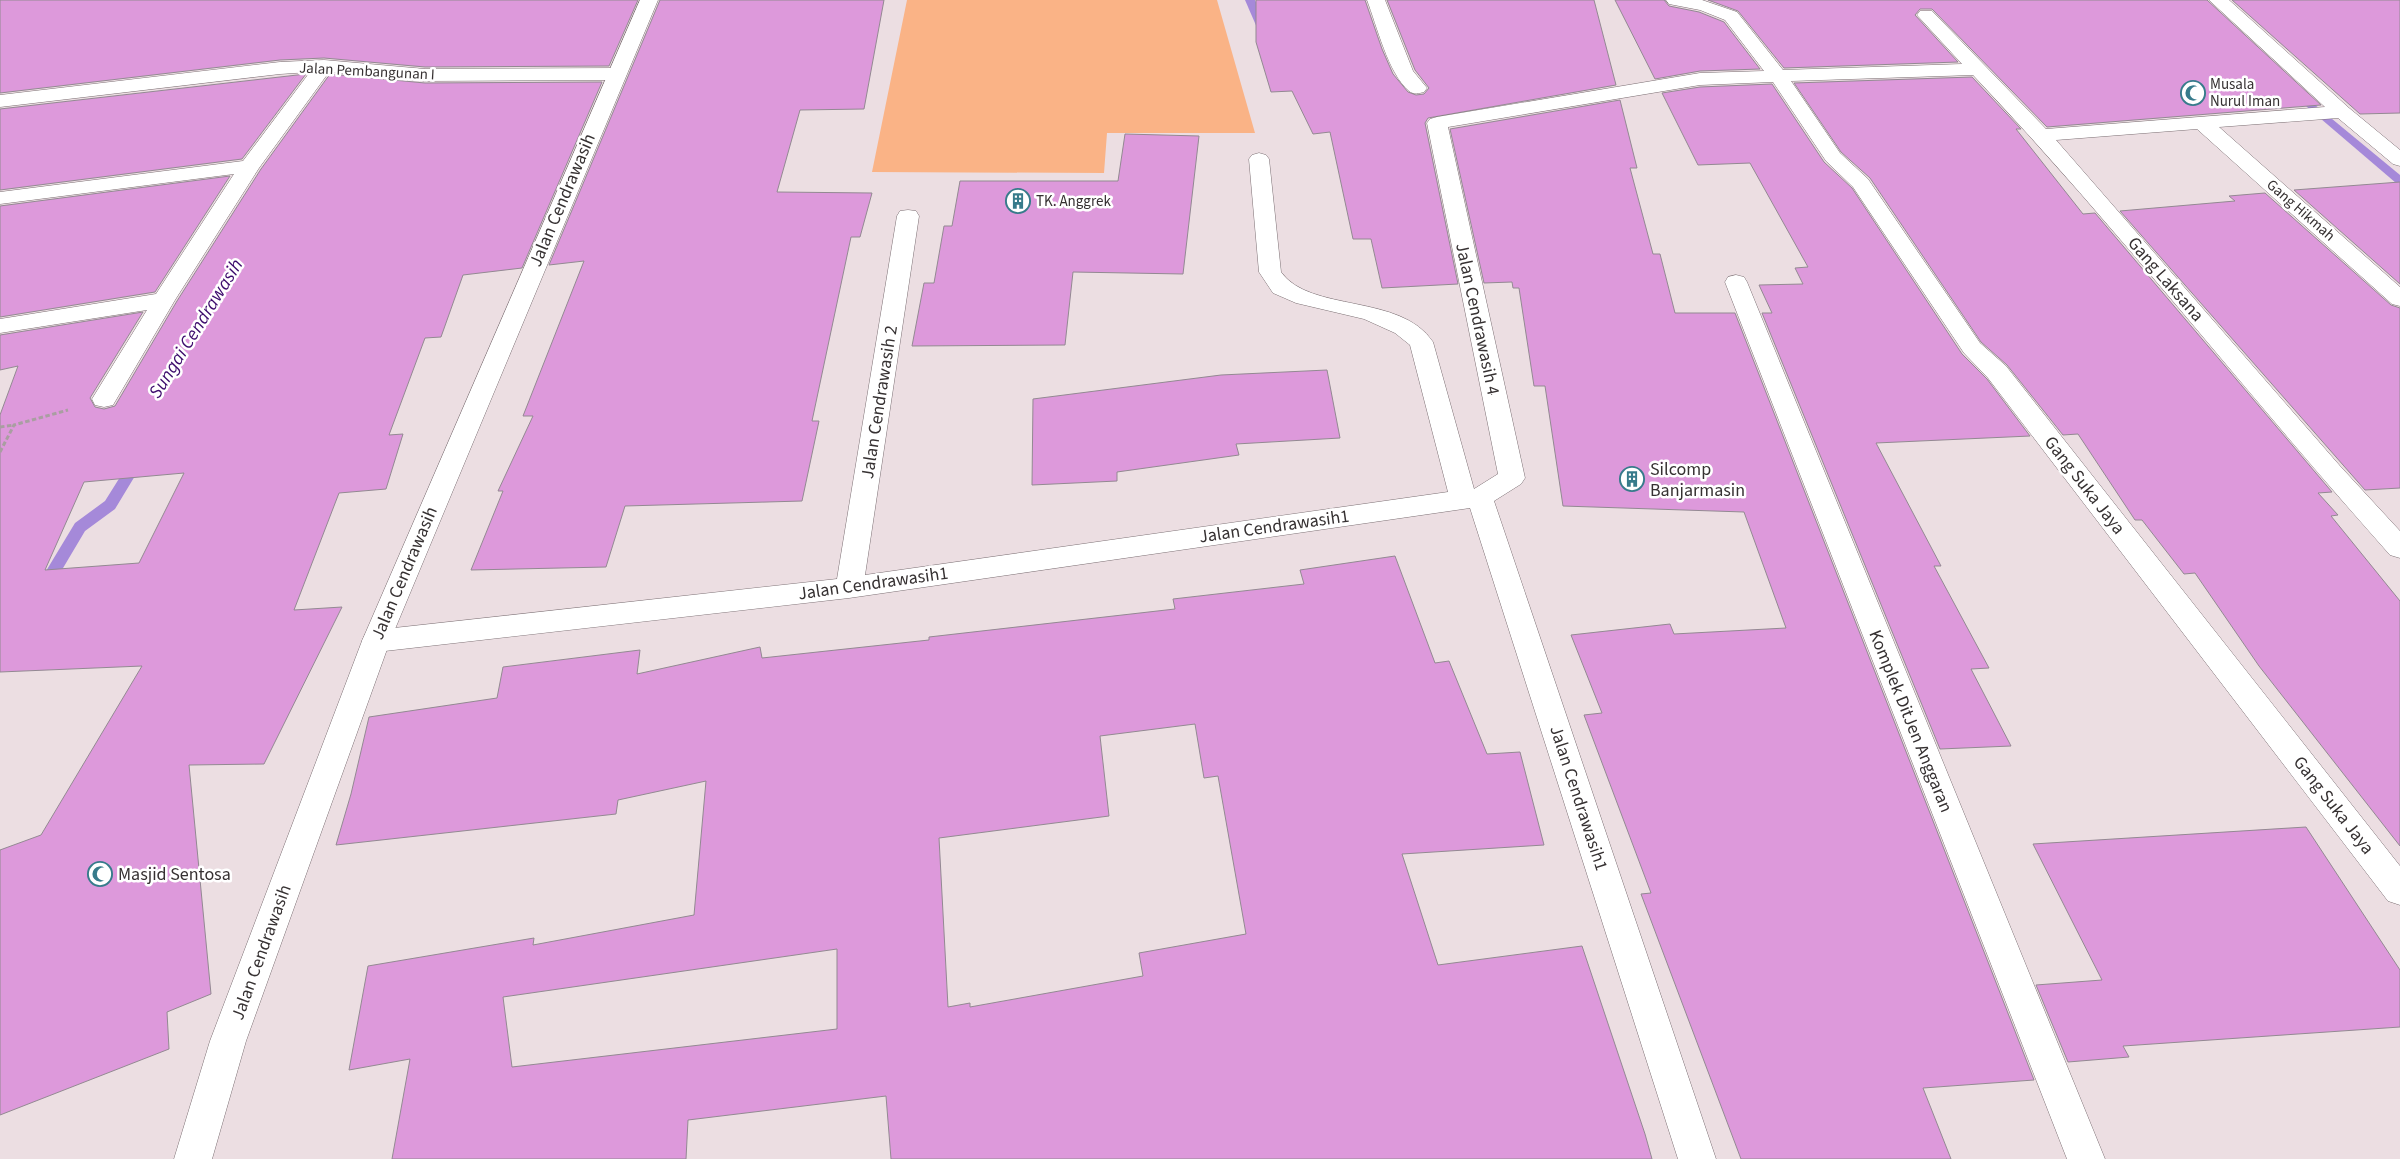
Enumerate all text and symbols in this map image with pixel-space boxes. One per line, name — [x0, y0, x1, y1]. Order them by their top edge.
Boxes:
street label: Jalan Pembangunan I — [299, 57, 435, 86]
place label: Musala Nurul Iman — [2210, 74, 2280, 112]
mosque icon: Musala Nurul Iman — [2180, 80, 2206, 106]
street label: Jalan Cendrawasih — [523, 130, 602, 271]
street label: Gang Hikmah — [2262, 175, 2340, 246]
building icon: TK. Anggrek — [1005, 188, 1031, 214]
place label: TK. Anggrek — [1036, 191, 1111, 212]
street label: Gang Laksana — [2122, 232, 2209, 327]
street label: Jalan Cendrawasih 4 — [1449, 241, 1506, 397]
water label: Sungai Cendrawasih — [142, 254, 250, 404]
street label: Jalan Cendrawasih 2 — [855, 324, 904, 481]
street label: Gang Suka Jaya — [2038, 431, 2131, 540]
place label: Silcomp Banjarmasin — [1650, 457, 1745, 503]
building icon: Silcomp Banjarmasin — [1619, 466, 1645, 492]
street label: Jalan Cendrawasih — [365, 503, 444, 644]
street label: Jalan Cendrawasih1 — [1197, 504, 1351, 549]
street label: Jalan Cendrawasih1 — [796, 561, 950, 606]
street label: Komplek DitJen Anggaran — [1862, 626, 1959, 816]
street label: Jalan Cendrawasih1 — [1543, 722, 1614, 874]
street label: Gang Suka Jaya — [2287, 751, 2380, 860]
mosque icon: Masjid Sentosa — [87, 861, 113, 887]
place label: Masjid Sentosa — [118, 862, 231, 887]
street label: Jalan Cendrawasih — [225, 881, 298, 1023]

